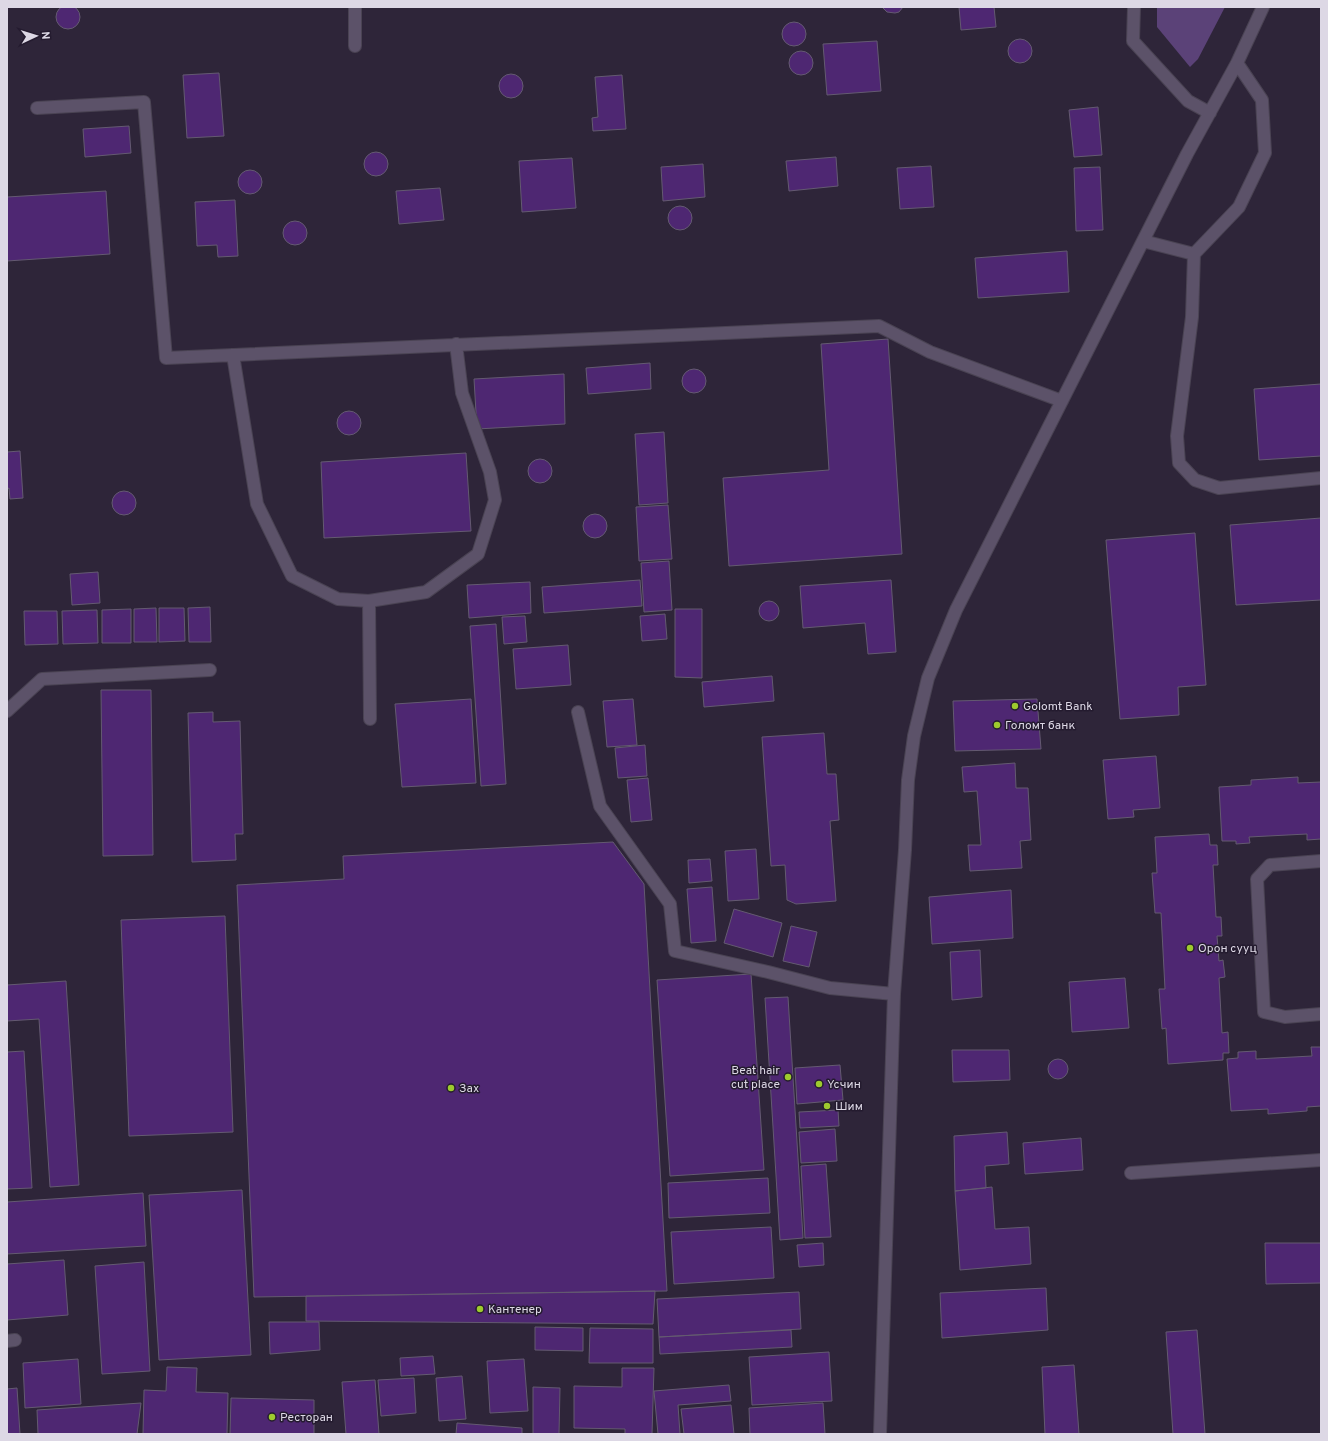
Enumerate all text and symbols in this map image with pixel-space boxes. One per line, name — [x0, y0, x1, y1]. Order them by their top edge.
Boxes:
north arrow — [16, 16, 56, 56]
text: N — [38, 31, 52, 40]
place label: Golomt Bank — [1023, 699, 1093, 715]
marker: Golomt Bank — [1010, 701, 1020, 711]
place label: Голомт банк — [1005, 718, 1075, 734]
marker: Голомт банк — [992, 720, 1002, 730]
place label: Орон сууц — [1198, 941, 1257, 957]
marker: Орон сууц — [1185, 943, 1195, 953]
place label: Beat hair cut place — [731, 1063, 780, 1093]
marker: Beat hair cut place — [783, 1072, 793, 1082]
place label: Үсчин — [827, 1077, 861, 1093]
marker: Үсчин — [814, 1079, 824, 1089]
place label: Зах — [459, 1081, 479, 1097]
marker: Зах — [446, 1083, 456, 1093]
place label: Шим — [835, 1099, 863, 1115]
marker: Шим — [822, 1101, 832, 1111]
place label: Кантенер — [488, 1302, 542, 1318]
marker: Кантенер — [475, 1304, 485, 1314]
place label: Ресторан — [280, 1410, 333, 1426]
marker: Ресторан — [267, 1412, 277, 1422]

